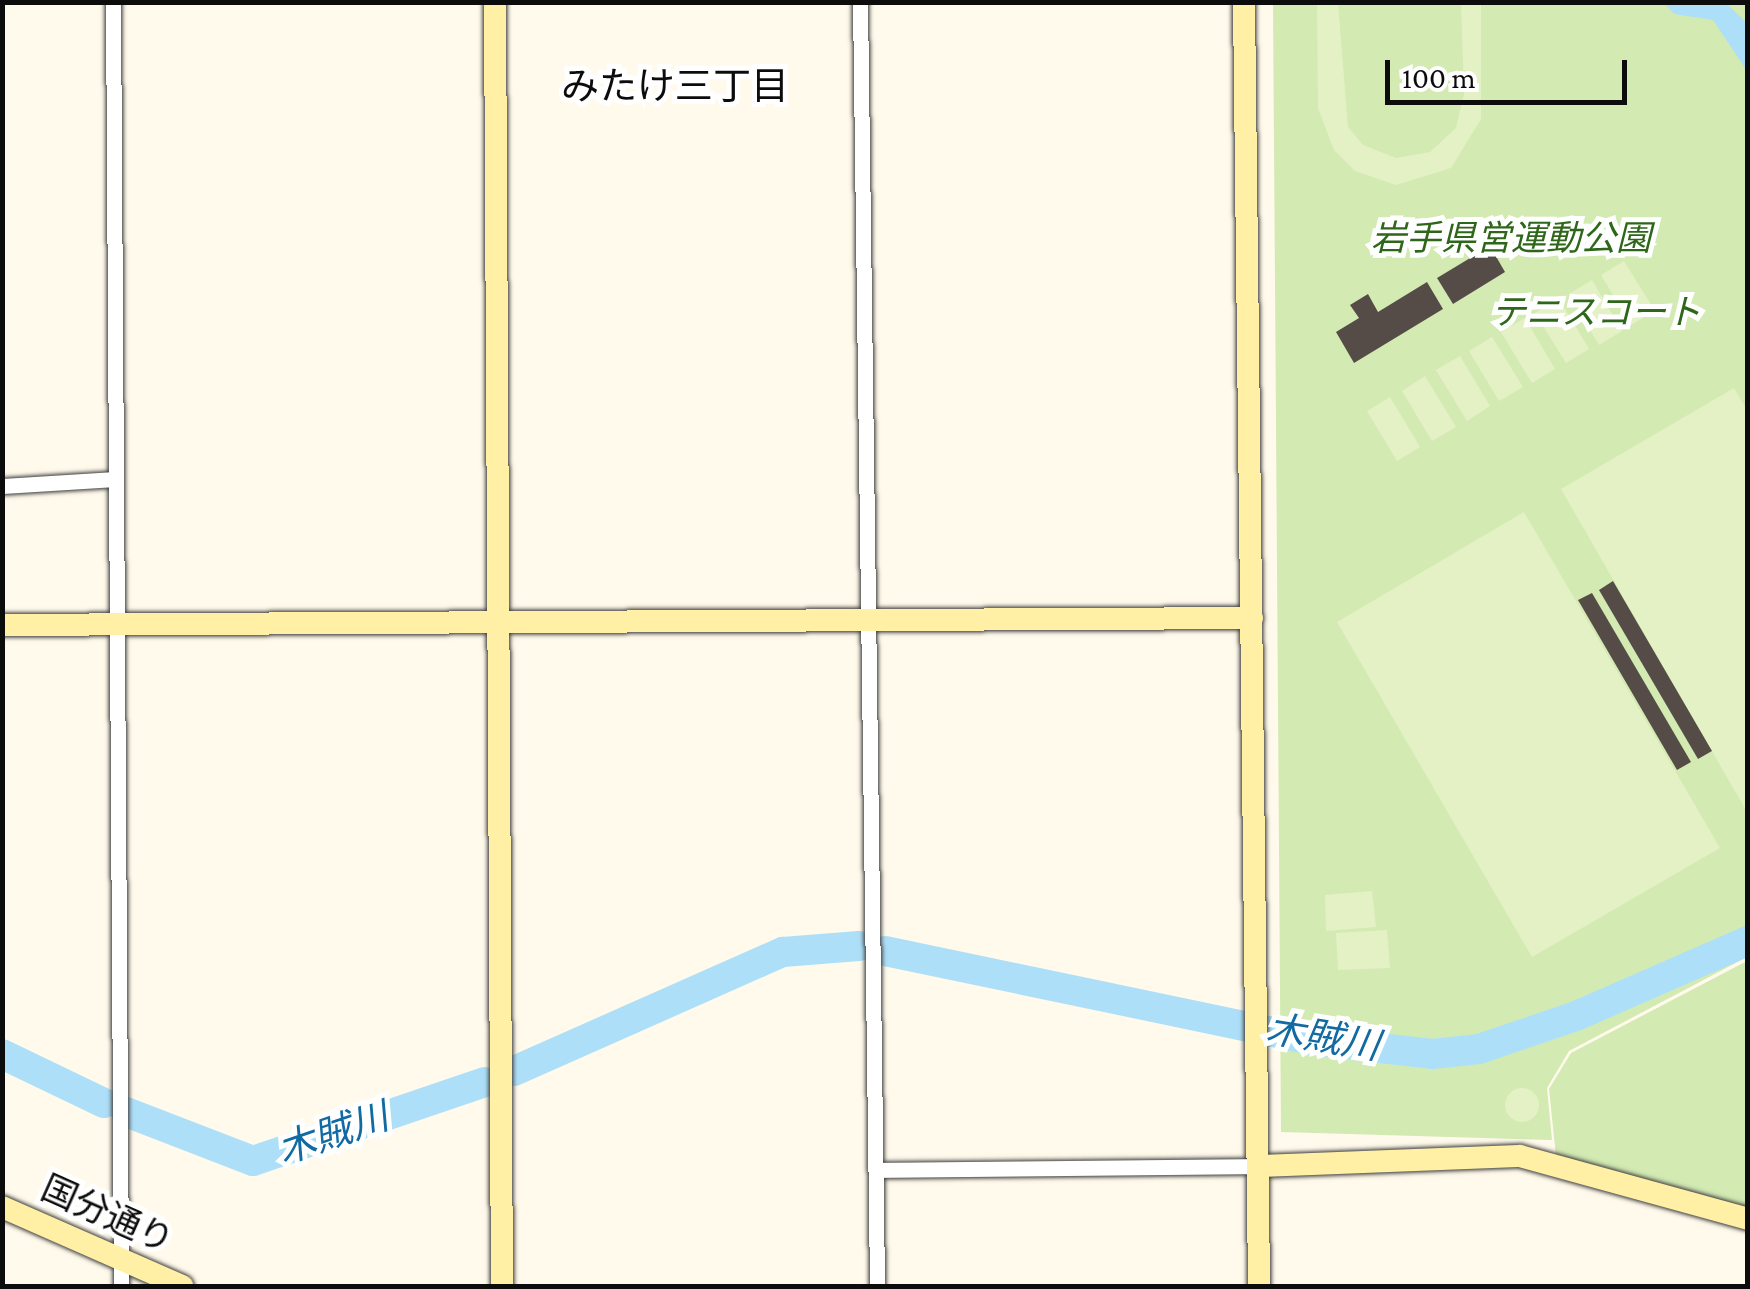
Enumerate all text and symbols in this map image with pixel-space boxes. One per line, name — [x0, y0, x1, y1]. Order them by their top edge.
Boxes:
scale bar — [1390, 40, 1632, 102]
text: 100 m — [1402, 61, 1476, 94]
district label: みたけ三丁目 — [561, 64, 789, 110]
park label: 岩手県営運動公園 — [1371, 218, 1651, 260]
park label: テニスコート — [1491, 292, 1701, 334]
water label: 木賊川 — [1263, 1007, 1383, 1069]
water label: 木賊川 — [272, 1094, 394, 1174]
street label: 国分通り — [35, 1167, 179, 1263]

